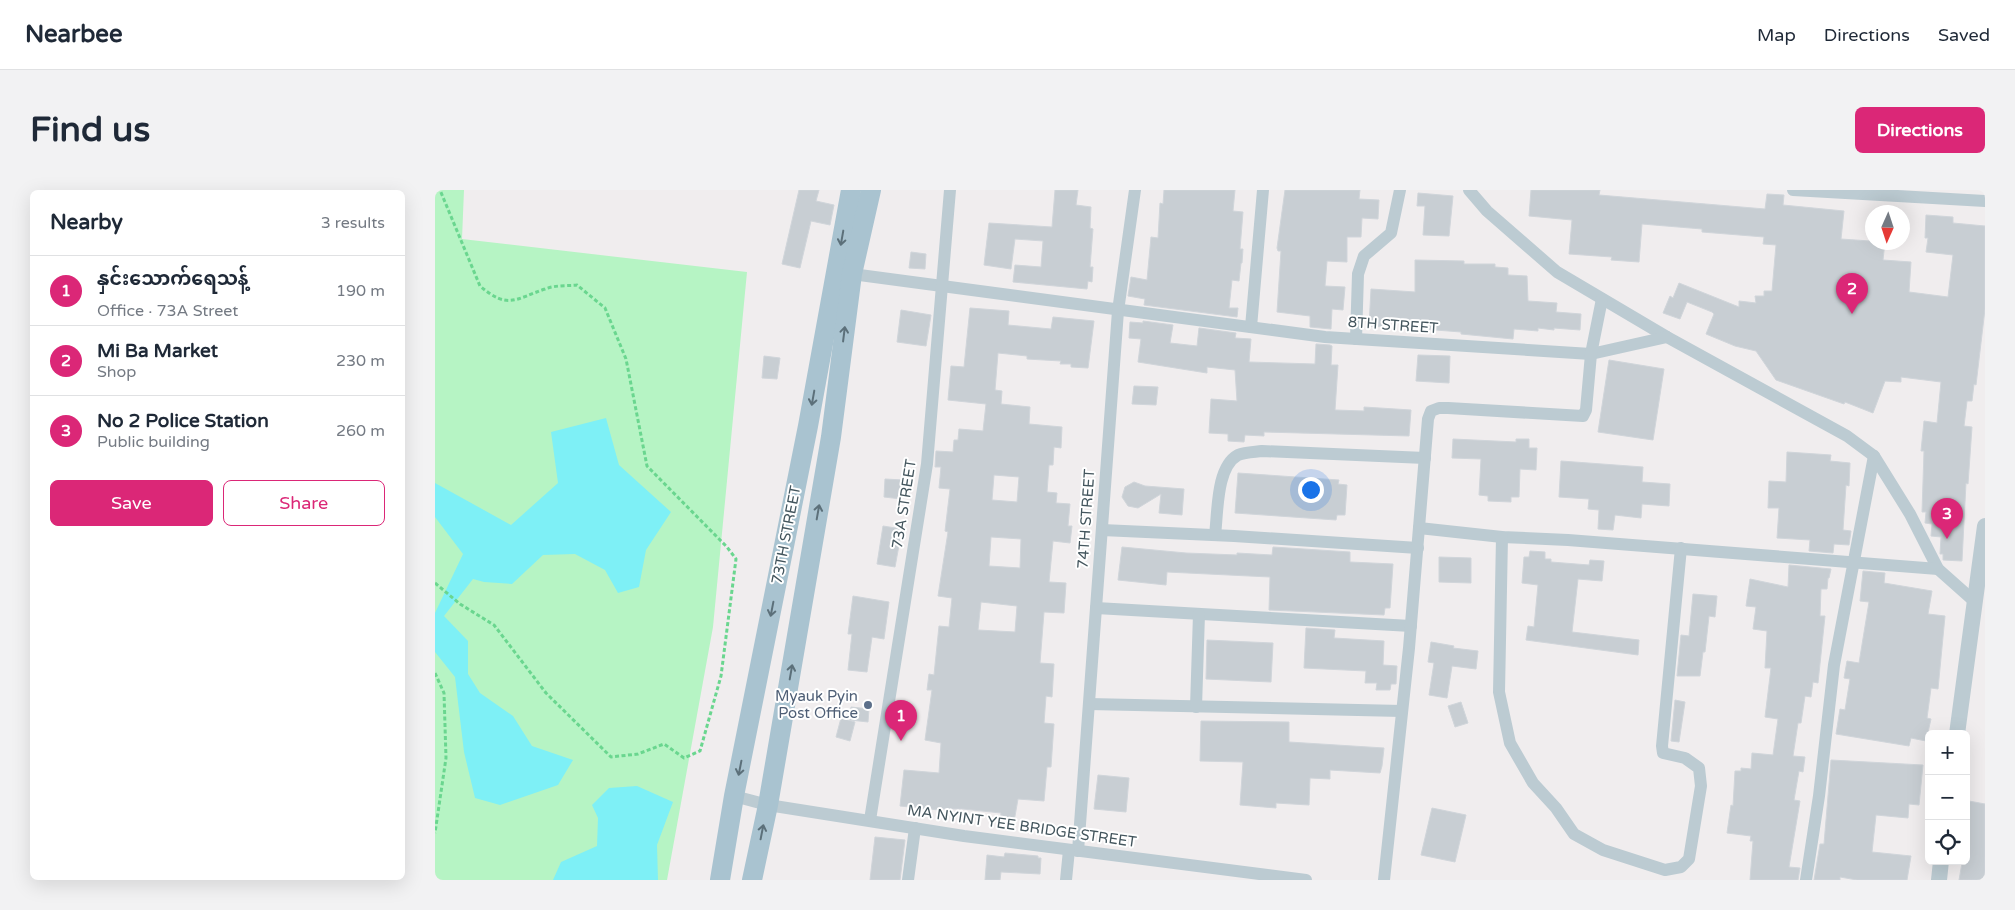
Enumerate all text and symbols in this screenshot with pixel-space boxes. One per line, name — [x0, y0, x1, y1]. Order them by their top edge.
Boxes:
text: Nearbee — [25, 20, 123, 49]
text: Map — [1757, 24, 1796, 46]
text: Directions — [1824, 24, 1910, 46]
text: Saved — [1938, 24, 1990, 46]
button: Directions — [1855, 107, 1985, 153]
text: Find us — [30, 109, 150, 151]
north arrow — [1865, 205, 1910, 250]
text: Nearby — [50, 210, 123, 235]
text: 3 results — [321, 213, 385, 233]
one-way arrow — [837, 230, 846, 246]
text: နှင်းသောက်ရေသန့် — [97, 268, 248, 290]
pin: 2 — [1836, 273, 1868, 314]
text: 1 — [61, 281, 71, 301]
text: 190 m — [336, 281, 385, 301]
text: Office · 73A Street — [97, 301, 238, 321]
street label: 8TH STREET — [1347, 313, 1439, 337]
one-way arrow — [839, 326, 849, 342]
text: Mi Ba Market — [97, 340, 218, 362]
text: 2 — [61, 351, 71, 371]
text: 230 m — [336, 351, 385, 371]
text: Shop — [97, 362, 136, 382]
one-way arrow — [808, 390, 818, 406]
text: No 2 Police Station — [97, 410, 269, 432]
text: 3 — [61, 421, 71, 441]
text: 260 m — [336, 421, 385, 441]
text: Public building — [97, 432, 210, 452]
street label: 73A STREET — [888, 458, 920, 550]
street label: 74TH STREET — [1074, 469, 1098, 569]
your location — [1298, 477, 1324, 503]
button: Save — [50, 480, 213, 526]
button: Share — [223, 480, 385, 526]
street label: 73TH STREET — [768, 484, 804, 586]
pin: 3 — [1931, 498, 1963, 539]
one-way arrow — [814, 505, 824, 521]
one-way arrow — [766, 600, 776, 616]
one-way arrow — [786, 665, 796, 681]
place label: Myauk Pyin Post Office — [775, 687, 858, 722]
marker: Myauk Pyin Post Office — [862, 699, 874, 711]
pin: 1 — [885, 700, 917, 741]
map controls — [1925, 730, 1970, 865]
button: + — [1925, 730, 1970, 775]
one-way arrow — [734, 760, 744, 776]
button: − — [1925, 775, 1970, 820]
street label: MA NYINT YEE BRIDGE STREET — [906, 801, 1138, 851]
button: locate — [1925, 820, 1970, 865]
one-way arrow — [758, 825, 768, 841]

